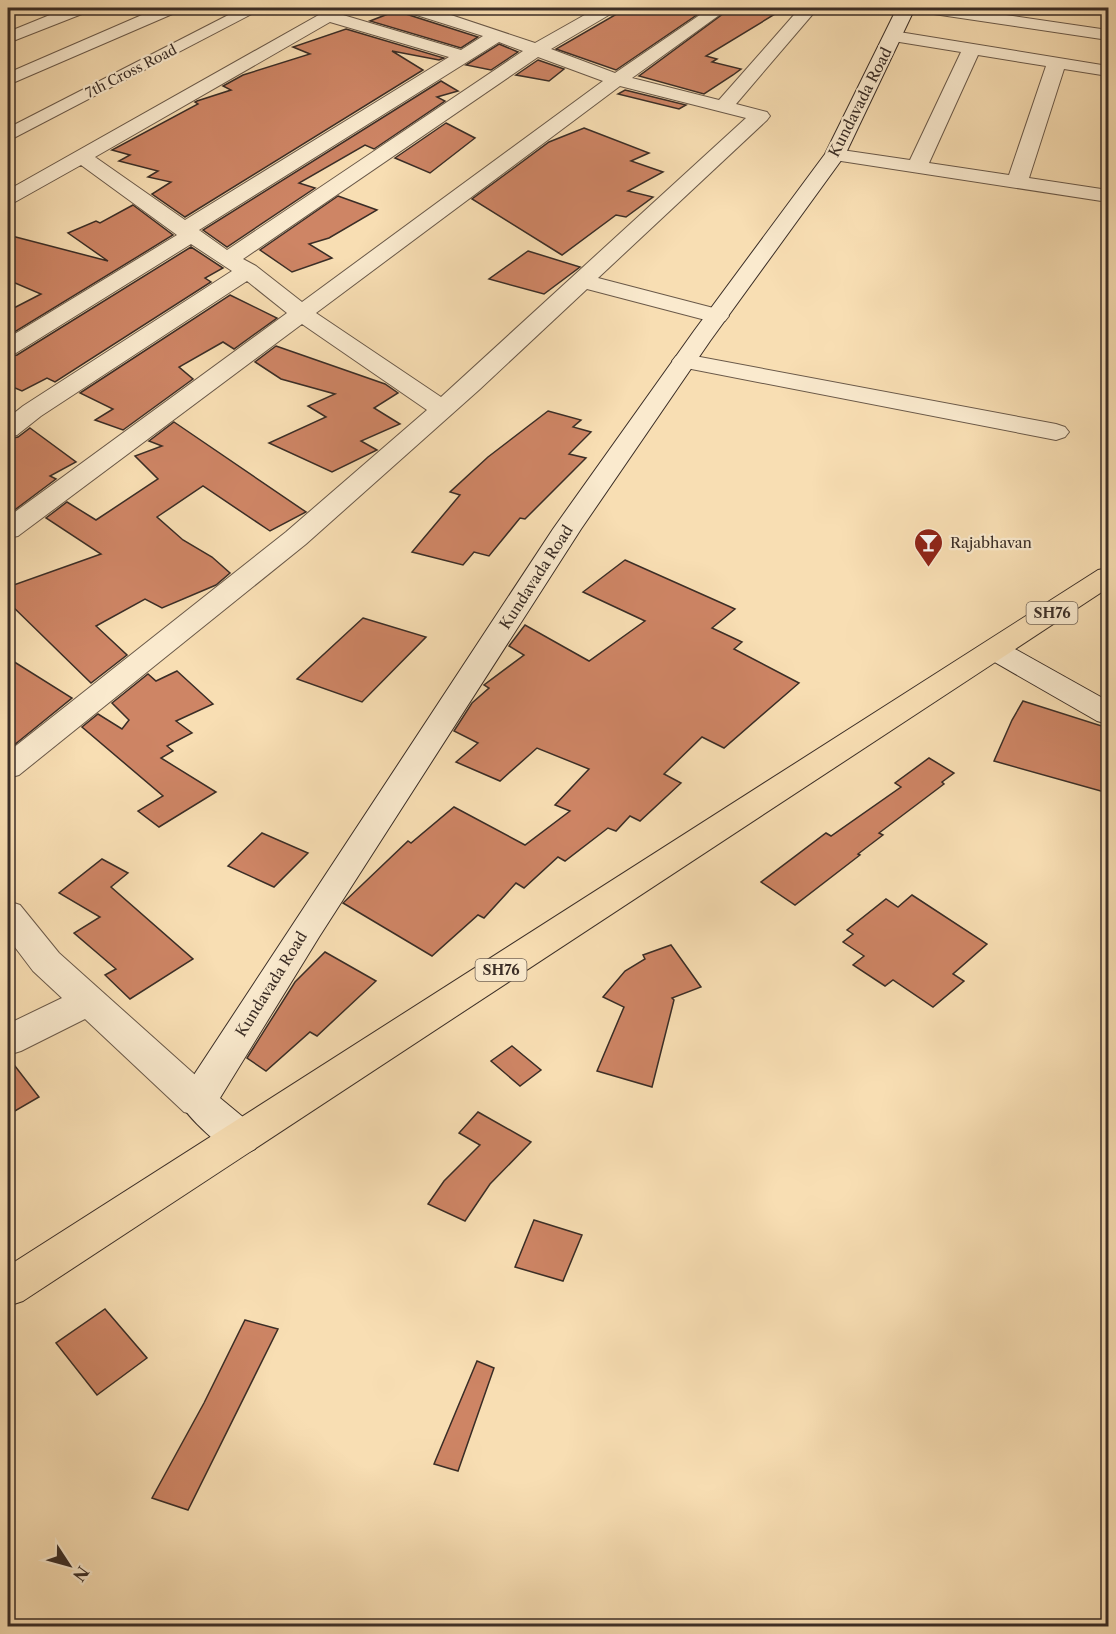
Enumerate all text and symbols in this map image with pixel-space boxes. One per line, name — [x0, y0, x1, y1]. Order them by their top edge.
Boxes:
street label: 7th Cross Road — [82, 40, 180, 102]
street label: Kundavada Road — [824, 44, 896, 160]
street label: Kundavada Road — [495, 521, 577, 633]
bar icon: Rajabhavan — [913, 526, 945, 568]
place label: Rajabhavan — [950, 533, 1033, 552]
road number: SH76 — [1026, 602, 1078, 624]
street label: Kundavada Road — [231, 928, 311, 1040]
road number: SH76 — [476, 959, 526, 981]
north arrow — [39, 1535, 99, 1595]
text: N — [69, 1562, 93, 1585]

